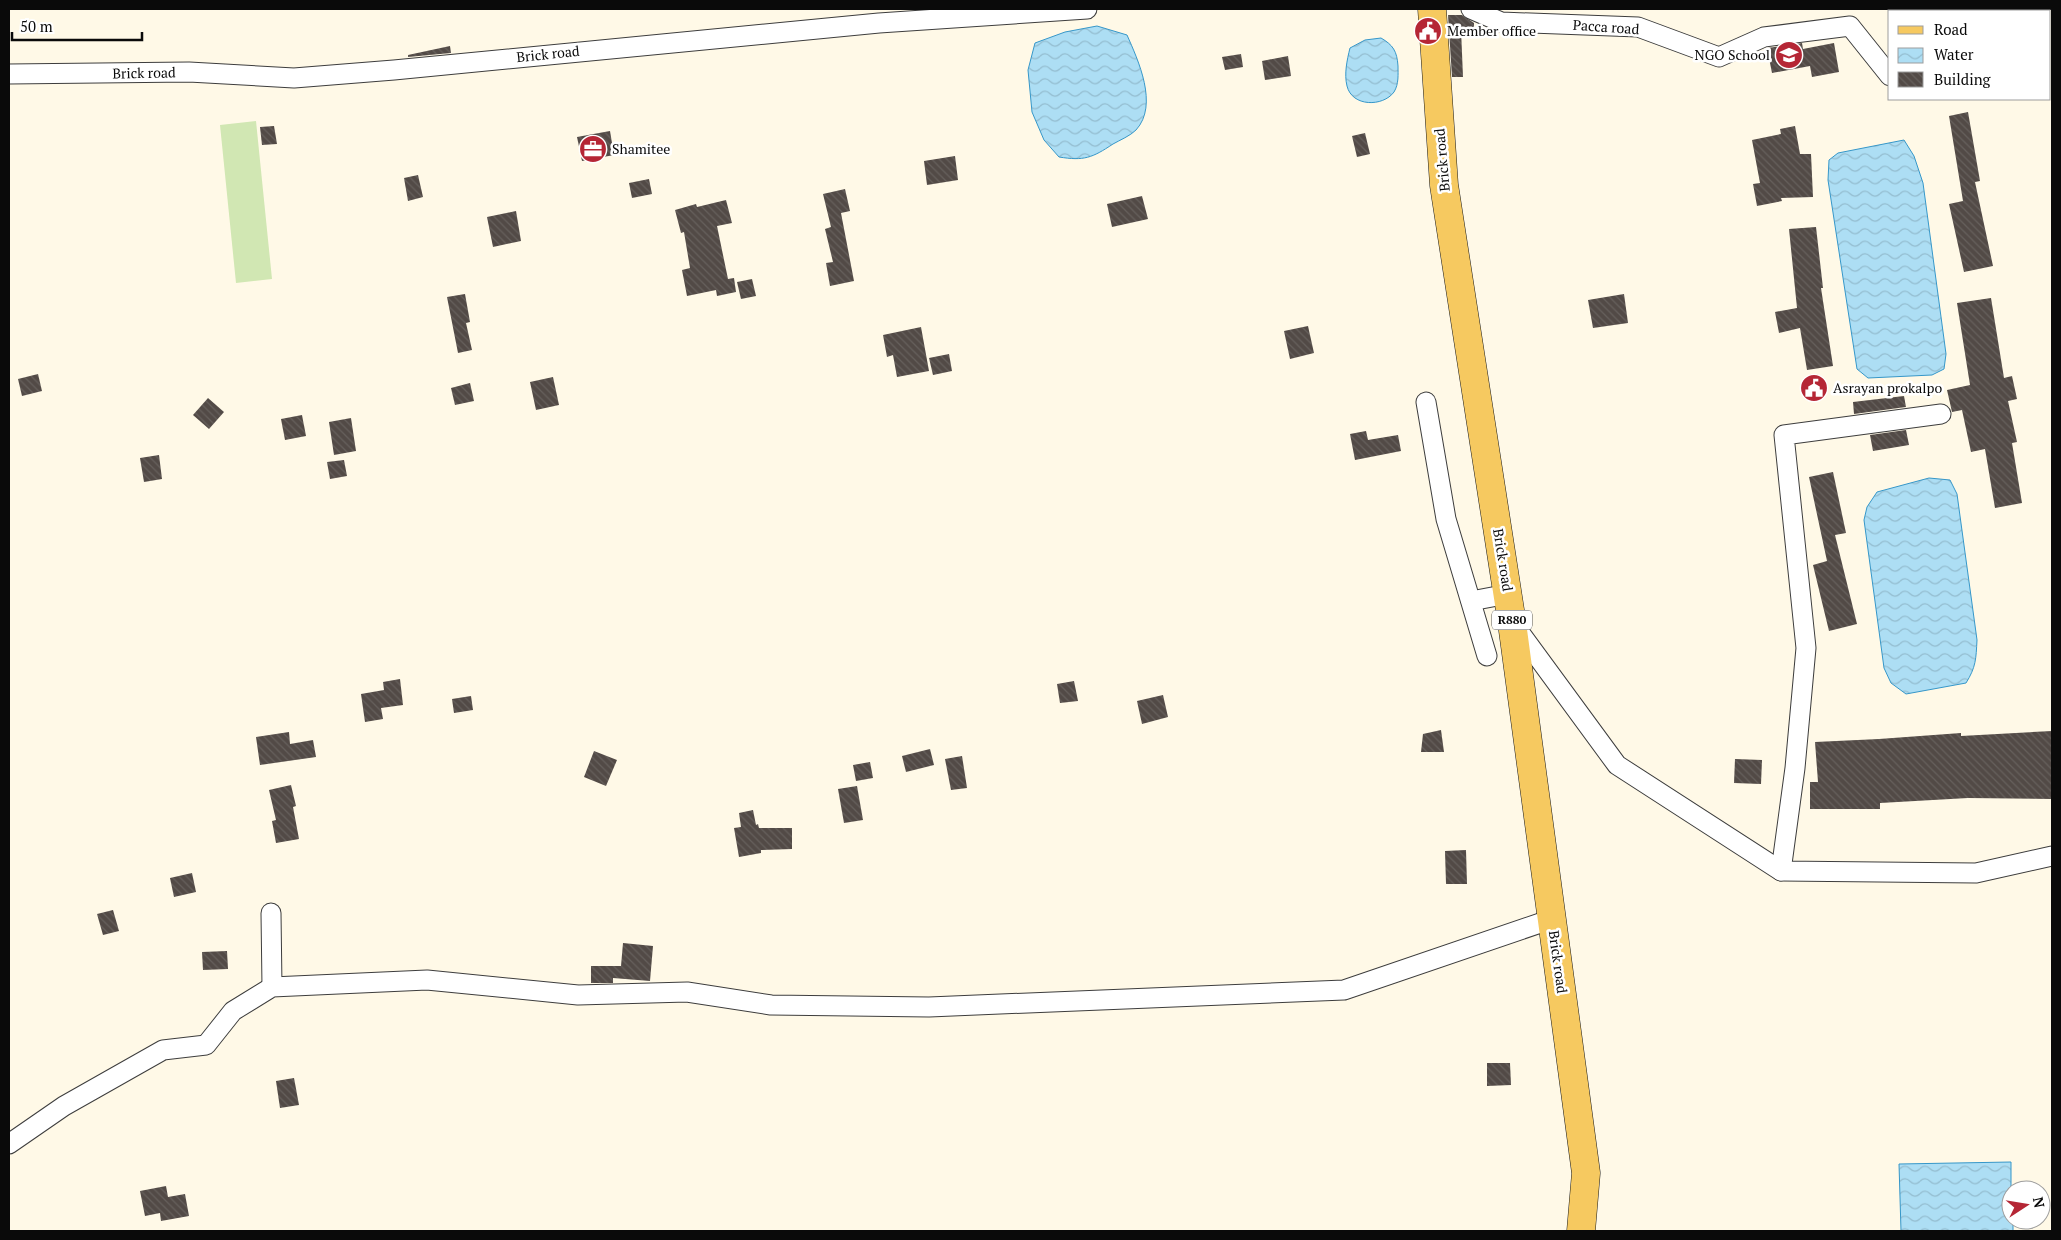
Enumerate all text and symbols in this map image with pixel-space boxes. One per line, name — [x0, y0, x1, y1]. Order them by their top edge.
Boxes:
scale bar — [12, 10, 142, 42]
legend — [1888, 10, 2051, 100]
street label: Pacca road — [1572, 15, 1640, 38]
text: 50 m — [20, 16, 53, 36]
public building icon: Member office — [1413, 16, 1443, 46]
text: Road — [1934, 19, 1967, 39]
place label: Member office — [1447, 21, 1536, 40]
school or university icon: NGO School — [1774, 40, 1804, 70]
street label: Brick road — [515, 41, 581, 66]
text: Water — [1934, 44, 1974, 64]
place label: NGO School — [1694, 45, 1770, 64]
street label: Brick road — [112, 62, 176, 83]
text: Building — [1934, 69, 1992, 89]
street label: Brick road — [1429, 127, 1454, 192]
office icon: Shamitee — [578, 134, 608, 164]
place label: Shamitee — [612, 139, 670, 158]
public building icon: Asrayan prokalpo — [1799, 373, 1829, 403]
place label: Asrayan prokalpo — [1833, 378, 1942, 397]
street label: Brick road — [1489, 527, 1518, 593]
road number: R880 — [1492, 610, 1532, 630]
street label: Brick road — [1545, 929, 1572, 995]
north arrow — [2001, 1180, 2051, 1230]
text: N — [2029, 1195, 2050, 1210]

